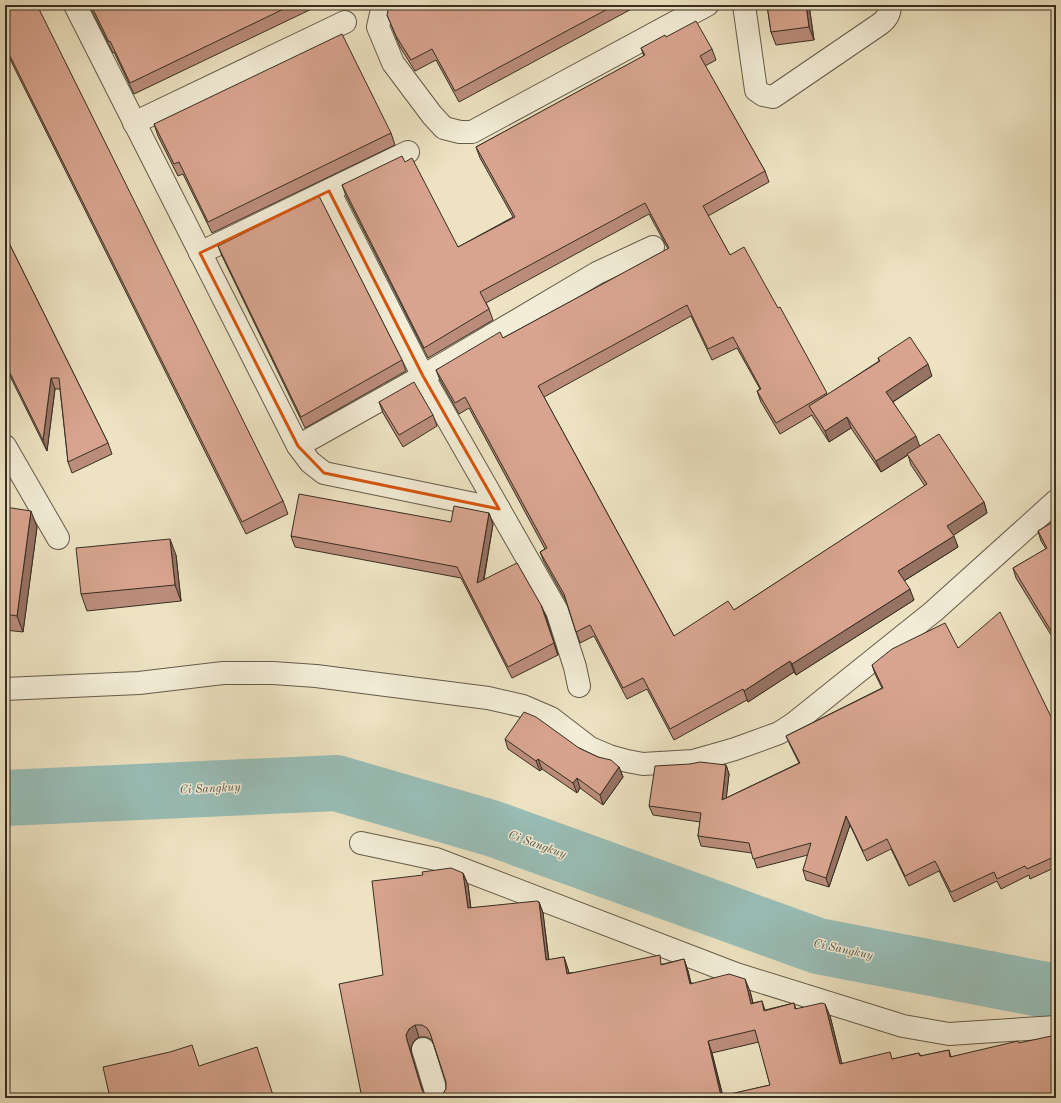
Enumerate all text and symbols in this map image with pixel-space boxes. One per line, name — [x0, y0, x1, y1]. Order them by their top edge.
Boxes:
water label: Ci Sangkuy — [179, 781, 242, 797]
water label: Ci Sangkuy — [506, 829, 568, 861]
water label: Ci Sangkuy — [812, 938, 875, 962]

